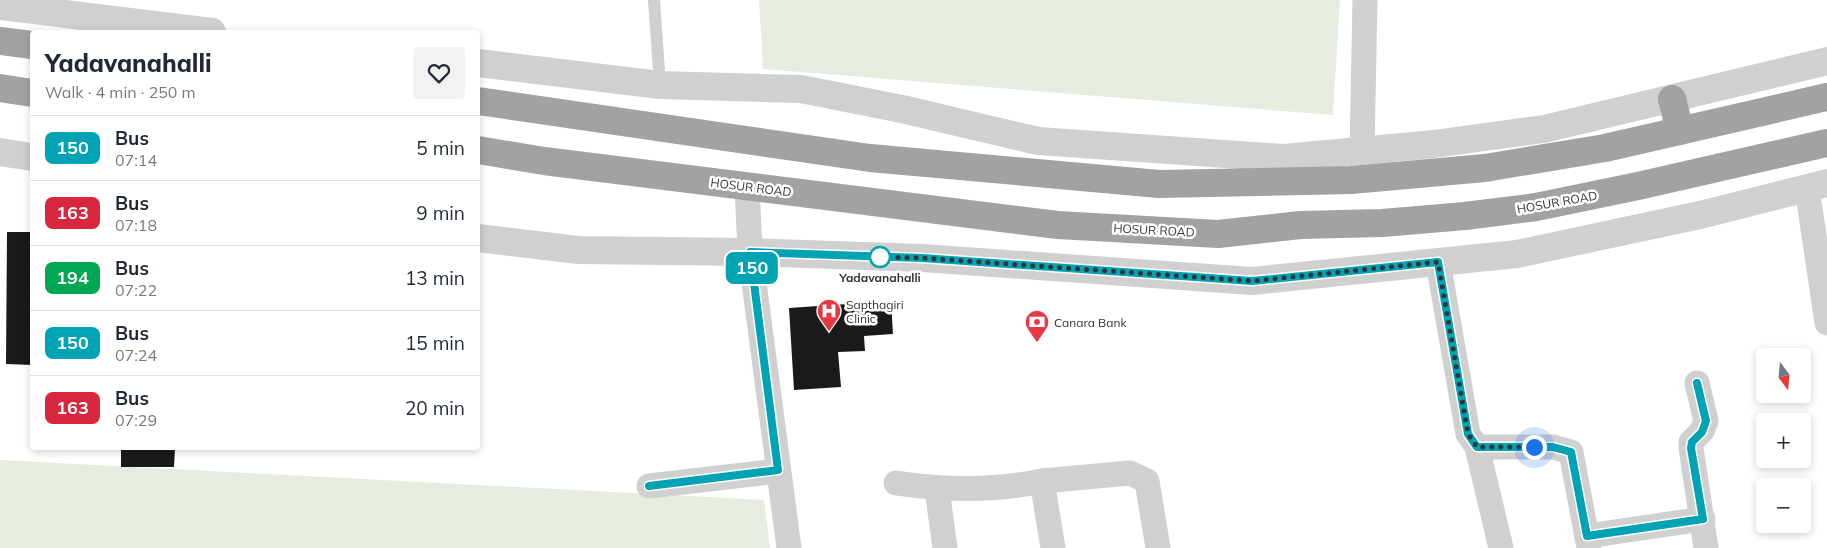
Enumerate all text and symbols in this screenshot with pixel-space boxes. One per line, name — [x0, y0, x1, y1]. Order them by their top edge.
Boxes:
button: heart — [413, 47, 465, 99]
text: Yadavanahalli — [45, 48, 212, 78]
text: Walk · 4 min · 250 m — [45, 82, 196, 102]
text: Bus — [115, 126, 149, 150]
text: 150 — [56, 136, 89, 159]
text: 5 min — [416, 136, 465, 160]
text: 07:14 — [115, 150, 157, 170]
street label: HOSUR ROAD — [710, 175, 792, 199]
street label: HOSUR ROAD — [1516, 188, 1598, 216]
text: Bus — [115, 191, 149, 215]
text: 163 — [56, 201, 89, 224]
text: 9 min — [416, 201, 465, 225]
text: 07:18 — [115, 215, 157, 235]
street label: HOSUR ROAD — [1113, 220, 1195, 240]
marker: Yadavanahalli — [869, 246, 891, 268]
line badge: 150 — [723, 252, 781, 284]
text: Bus — [115, 256, 149, 280]
text: 150 — [736, 256, 768, 279]
text: 194 — [56, 266, 89, 289]
text: 13 min — [405, 266, 465, 290]
place label: Yadavanahalli — [838, 270, 921, 285]
text: 07:22 — [115, 280, 157, 300]
place label: Sapthagiri Clinic — [846, 297, 904, 326]
hospital icon: Sapthagiri Clinic — [816, 298, 842, 332]
bank icon: Canara Bank — [1024, 309, 1050, 343]
place label: Canara Bank — [1054, 315, 1127, 330]
text: Bus — [115, 321, 149, 345]
text: 150 — [56, 331, 89, 354]
text: 15 min — [405, 331, 465, 355]
text: 07:24 — [115, 345, 157, 365]
north arrow — [1756, 348, 1811, 402]
map controls — [1756, 348, 1811, 533]
text: Bus — [115, 386, 149, 410]
text: 163 — [56, 396, 89, 419]
text: 20 min — [405, 396, 465, 420]
text: 07:29 — [115, 410, 157, 430]
button: + — [1756, 413, 1811, 468]
your location — [1522, 435, 1547, 460]
button: − — [1756, 478, 1811, 533]

